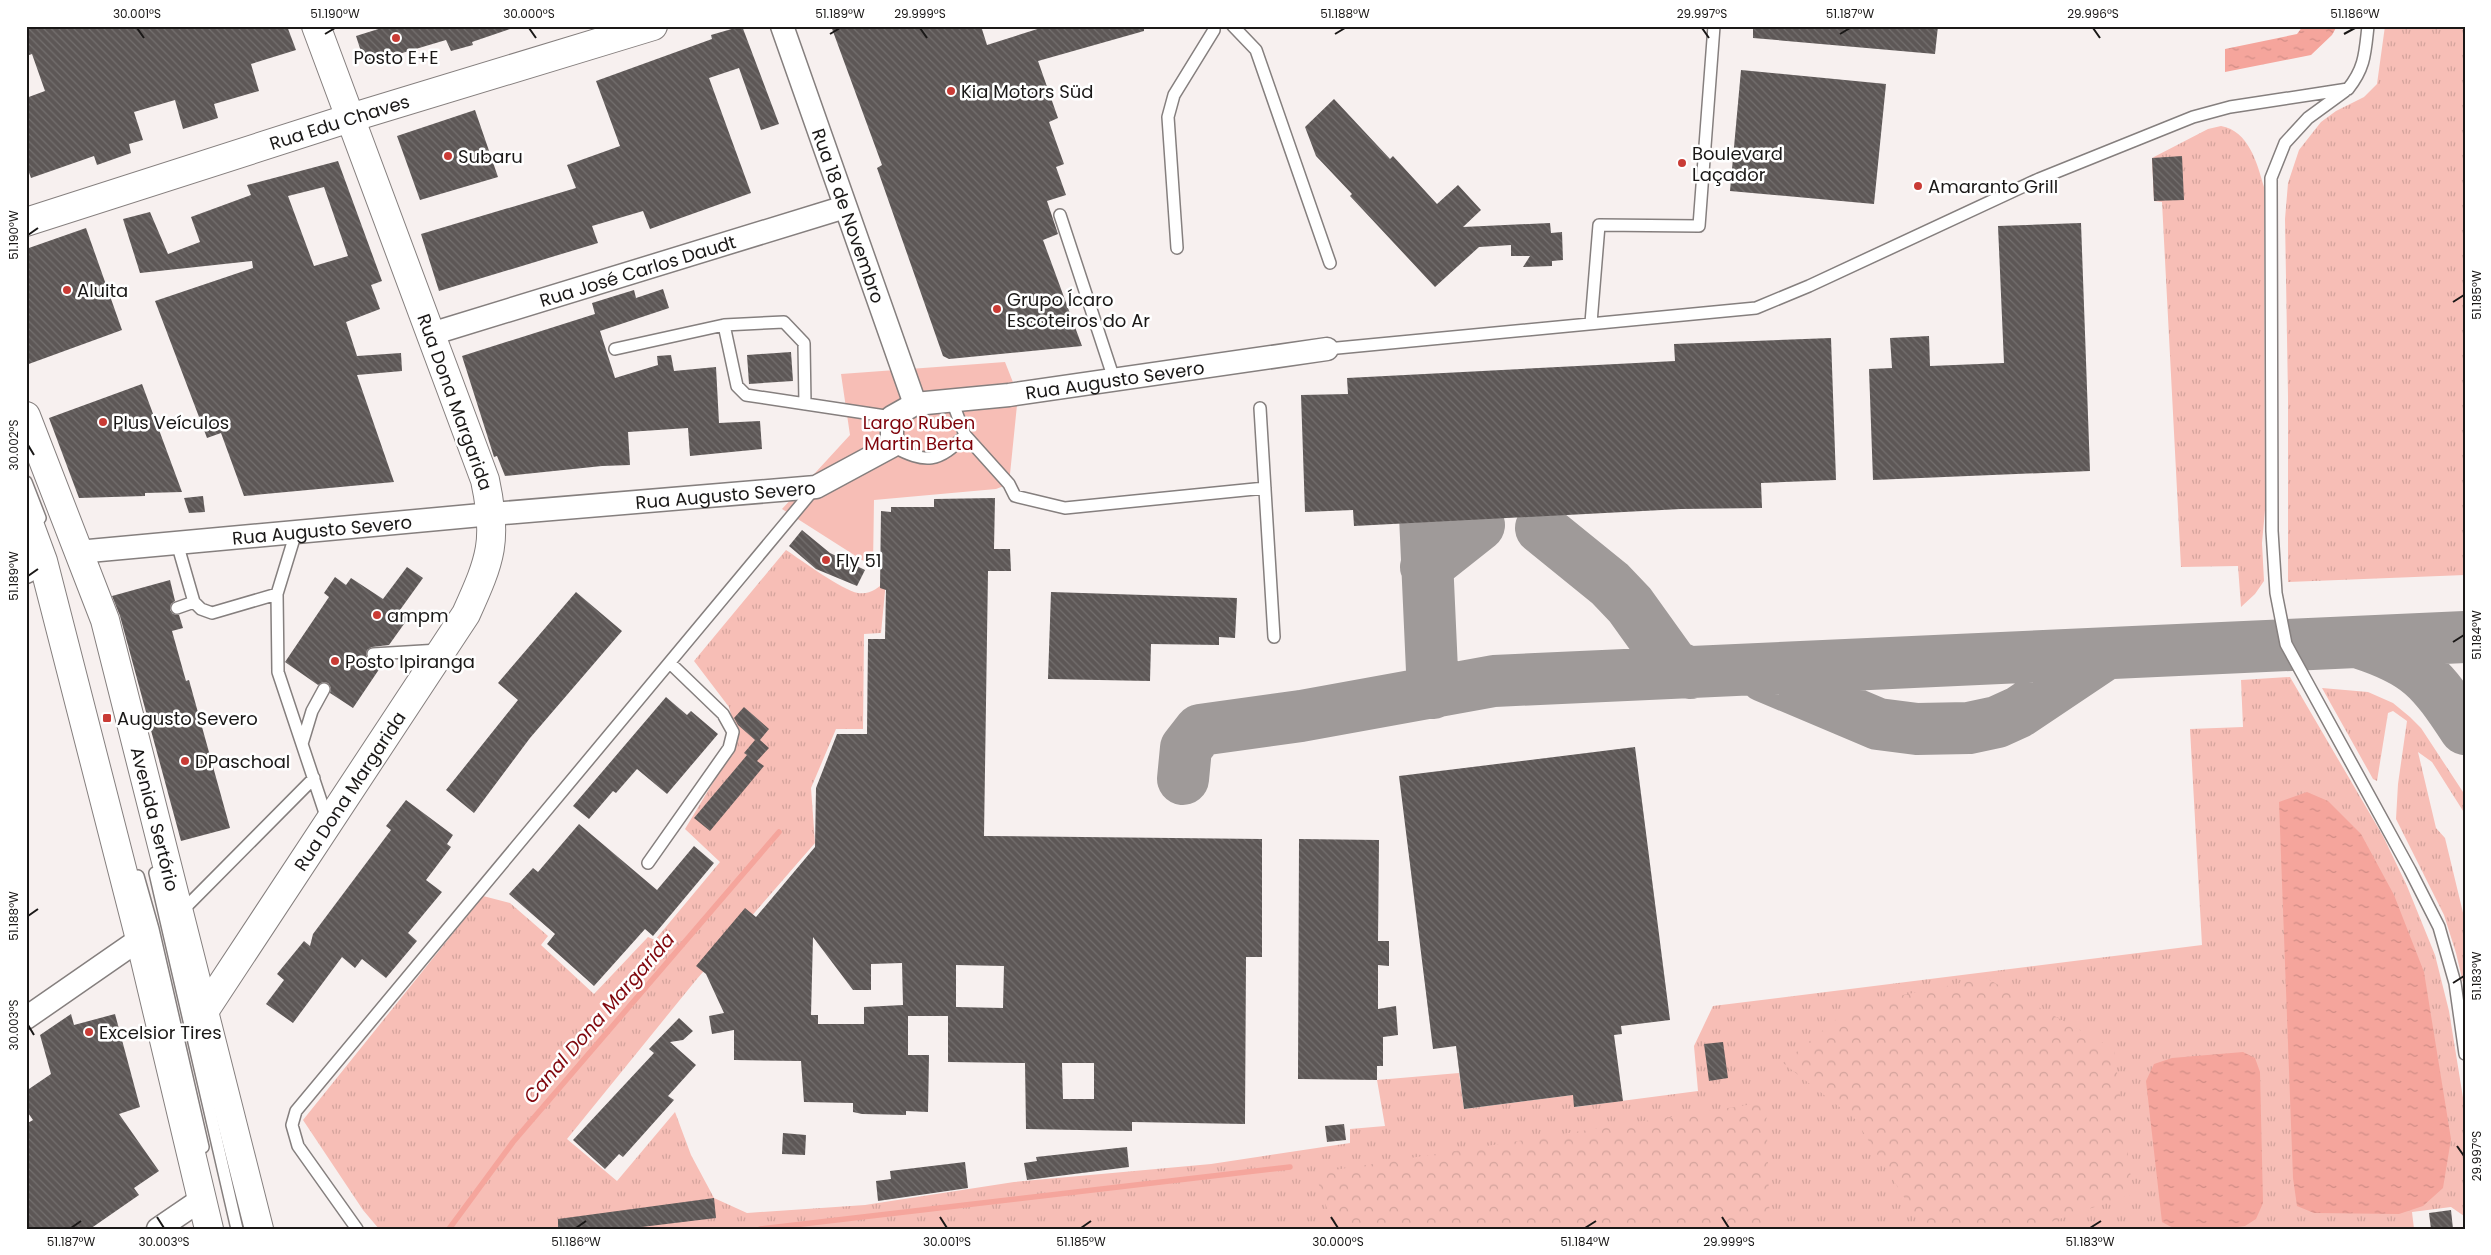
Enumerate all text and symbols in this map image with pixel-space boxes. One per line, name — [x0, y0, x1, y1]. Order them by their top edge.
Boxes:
text: 30.001°S — [113, 5, 161, 22]
text: 51.190°W — [310, 5, 360, 22]
text: 30.000°S — [503, 5, 555, 22]
text: 51.189°W — [815, 5, 865, 22]
text: 29.999°S — [894, 5, 946, 22]
text: 51.188°W — [1320, 5, 1370, 22]
text: 29.997°S — [1677, 5, 1727, 22]
text: 51.187°W — [1826, 5, 1875, 22]
text: 29.996°S — [2067, 5, 2119, 22]
text: 51.186°W — [2330, 5, 2380, 22]
marker: Posto E+E — [390, 32, 402, 44]
place label: Posto E+E — [354, 45, 438, 70]
place label: Kia Motors Süd — [961, 79, 1093, 104]
marker: Kia Motors Süd — [945, 85, 957, 97]
street label: Rua Edu Chaves — [266, 88, 412, 156]
street label: Rua 18 de Novembro — [806, 125, 891, 307]
place label: Boulevard Laçador — [1692, 141, 1783, 187]
place label: Subaru — [458, 144, 523, 169]
marker: Subaru — [442, 150, 454, 162]
marker: Boulevard Laçador — [1676, 157, 1688, 169]
place label: Amaranto Grill — [1928, 174, 2058, 199]
marker: Amaranto Grill — [1912, 180, 1924, 192]
text: 51.190°W — [5, 210, 22, 260]
street label: Rua José Carlos Daudt — [536, 229, 739, 313]
text: 51.185°W — [2468, 270, 2485, 320]
place label: Aluita — [77, 278, 128, 303]
marker: Aluita — [61, 284, 73, 296]
place label: Grupo Ícaro Escoteiros do Ar — [1007, 287, 1150, 333]
marker: Grupo Ícaro Escoteiros do Ar — [991, 303, 1003, 315]
street label: Rua Dona Margarida — [411, 310, 499, 494]
street label: Rua Augusto Severo — [1024, 354, 1206, 405]
place label: Plus Veículos — [113, 410, 229, 435]
park label: Largo Ruben Martin Berta — [863, 410, 975, 456]
marker: Plus Veículos — [97, 416, 109, 428]
text: 30.002°S — [5, 419, 22, 471]
street label: Rua Augusto Severo — [635, 475, 816, 514]
street label: Rua Augusto Severo — [231, 509, 413, 550]
place label: Fly 51 — [836, 548, 882, 573]
text: 51.189°W — [5, 551, 22, 601]
marker: Fly 51 — [820, 554, 832, 566]
place label: ampm — [387, 603, 448, 628]
marker: ampm — [371, 609, 383, 621]
text: 51.184°W — [2468, 610, 2485, 660]
place label: Posto Ipiranga — [345, 649, 475, 674]
marker: Posto Ipiranga — [329, 655, 341, 667]
place label: Augusto Severo — [117, 706, 258, 731]
street label: Rua Dona Margarida — [288, 706, 411, 876]
marker: Augusto Severo — [101, 712, 113, 724]
street label: Avenida Sertório — [125, 744, 186, 894]
place label: DPaschoal — [195, 749, 290, 774]
marker: DPaschoal — [179, 755, 191, 767]
text: 51.188°W — [5, 891, 22, 941]
water label: Canal Dona Margarida — [517, 927, 681, 1109]
text: 51.183°W — [2468, 951, 2485, 1001]
text: 30.003°S — [5, 999, 22, 1051]
place label: Excelsior Tires — [99, 1020, 222, 1045]
marker: Excelsior Tires — [83, 1026, 95, 1038]
text: 29.997°S — [2468, 1131, 2485, 1181]
text: 51.187°W — [47, 1233, 96, 1250]
text: 30.003°S — [138, 1233, 190, 1250]
text: 51.186°W — [551, 1233, 601, 1250]
text: 30.001°S — [923, 1233, 971, 1250]
text: 51.185°W — [1056, 1233, 1106, 1250]
text: 30.000°S — [1312, 1233, 1364, 1250]
text: 51.184°W — [1560, 1233, 1610, 1250]
text: 29.999°S — [1703, 1233, 1755, 1250]
text: 51.183°W — [2065, 1233, 2115, 1250]

